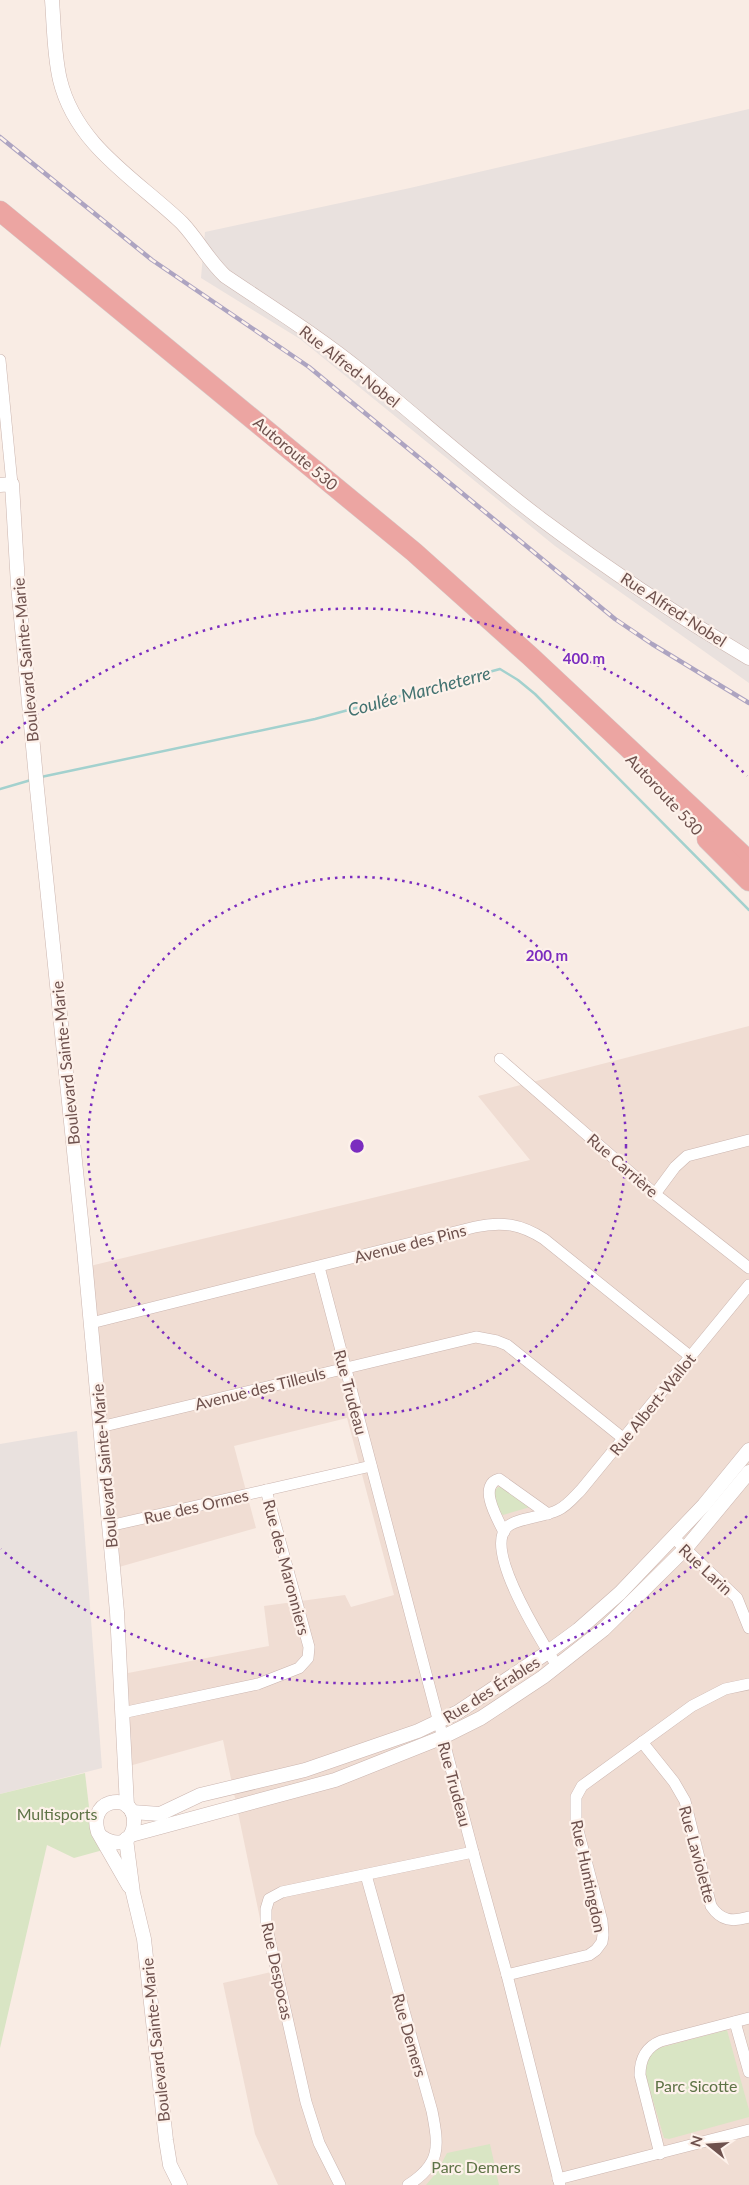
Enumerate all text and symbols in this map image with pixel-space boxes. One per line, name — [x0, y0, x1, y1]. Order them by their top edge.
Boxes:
street label: Rue Alfred-Nobel — [296, 321, 404, 411]
street label: Autoroute 530 — [250, 412, 342, 494]
street label: Rue Alfred-Nobel — [618, 568, 730, 650]
street label: Boulevard Sainte-Marie — [8, 577, 42, 743]
text: 400 m — [563, 649, 605, 667]
water label: Coulée Marcheterre — [345, 661, 493, 721]
street label: Autoroute 530 — [623, 750, 707, 838]
text: 200 m — [526, 946, 568, 964]
street label: Boulevard Sainte-Marie — [47, 980, 83, 1146]
street label: Rue Carrière — [584, 1129, 662, 1201]
centre of rings — [348, 1137, 366, 1155]
street label: Avenue des Pins — [352, 1220, 468, 1266]
street label: Rue Trudeau — [331, 1347, 371, 1437]
street label: Rue Albert-Wallot — [605, 1349, 699, 1459]
street label: Avenue des Tilleuls — [193, 1363, 327, 1413]
street label: Boulevard Sainte-Marie — [87, 1383, 121, 1549]
street label: Rue des Ormes — [142, 1485, 250, 1527]
street label: Rue des Maronniers — [260, 1497, 314, 1637]
street label: Rue Larin — [675, 1540, 737, 1598]
street label: Rue des Érables — [439, 1652, 543, 1726]
street label: Rue Trudeau — [435, 1739, 475, 1829]
street label: Rue Laviolette — [676, 1803, 720, 1905]
park label: Multisports — [17, 1804, 97, 1823]
street label: Rue Huntingdon — [568, 1818, 610, 1934]
street label: Rue Despocas — [258, 1921, 298, 2022]
street label: Boulevard Sainte-Marie — [137, 1957, 173, 2123]
street label: Rue Demers — [389, 1991, 431, 2079]
park label: Parc Sicotte — [655, 2076, 737, 2095]
north arrow — [684, 2120, 734, 2170]
text: N — [686, 2133, 706, 2149]
park label: Parc Demers — [431, 2157, 521, 2176]

